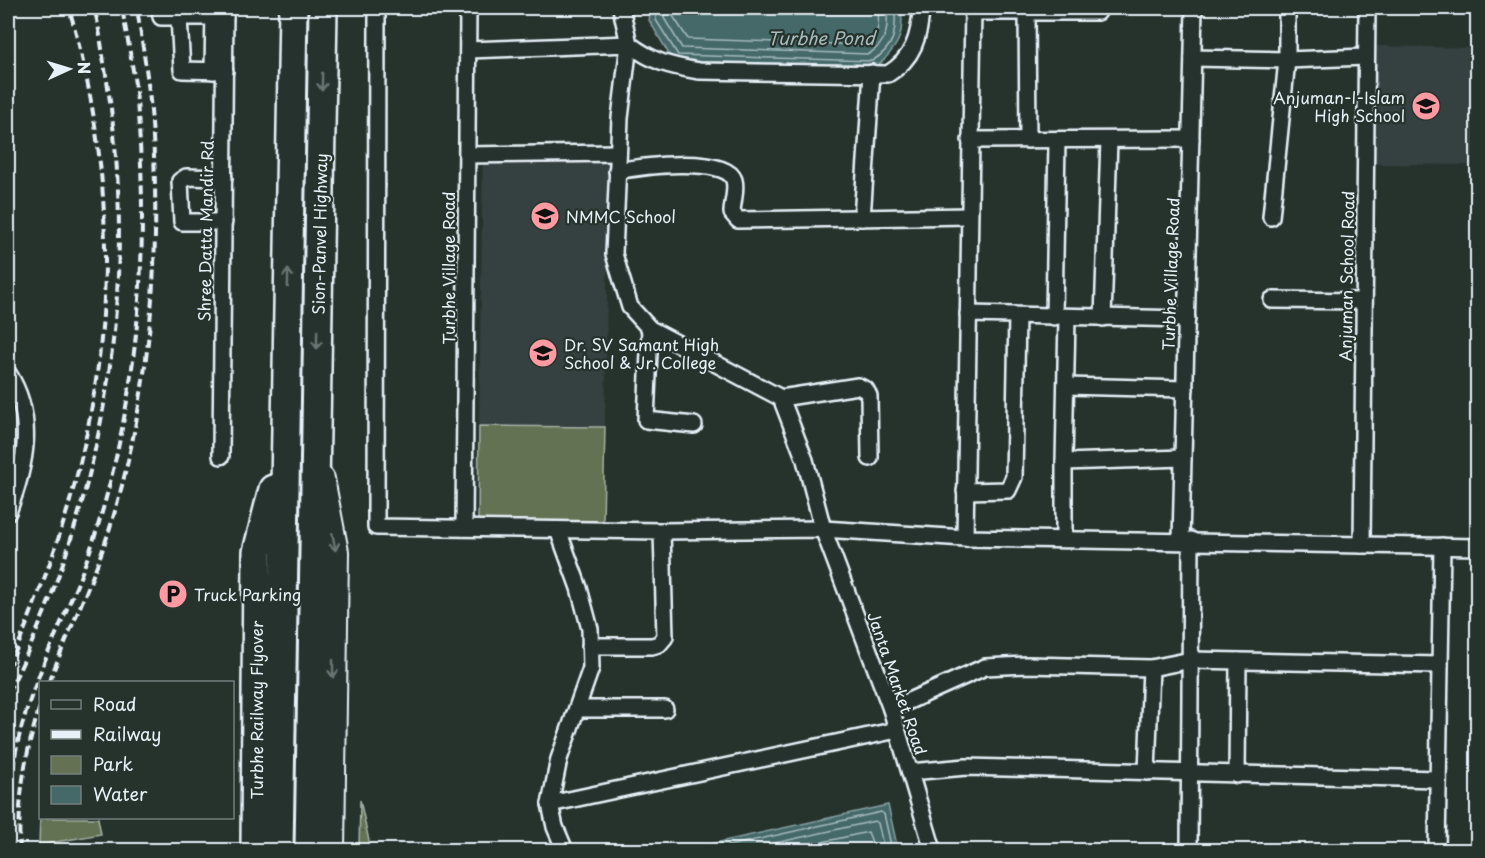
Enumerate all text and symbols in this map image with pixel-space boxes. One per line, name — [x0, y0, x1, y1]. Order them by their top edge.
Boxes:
water label: Turbhe Pond — [767, 24, 878, 51]
north arrow — [39, 39, 99, 99]
text: N — [73, 61, 97, 75]
one-way arrow — [316, 72, 328, 92]
place label: Anjuman-I-Islam High School — [1273, 85, 1405, 127]
school or university icon: Anjuman-I-Islam High School — [1410, 90, 1442, 122]
street label: Shree Datta Mandir Rd — [191, 140, 219, 322]
street label: Sion-Panvel Highway — [306, 153, 332, 315]
street label: Anjuman School Road — [1333, 190, 1359, 362]
street label: Turbhe Village Road — [436, 191, 460, 345]
street label: Turbhe Village Road — [1155, 197, 1185, 351]
school or university icon: NMMC School — [529, 200, 561, 232]
place label: NMMC School — [566, 204, 676, 228]
one-way arrow — [282, 269, 293, 289]
one-way arrow — [311, 330, 323, 350]
place label: Dr. SV Samant High School & Jr. College — [564, 332, 719, 374]
school or university icon: Dr. SV Samant High School & Jr. College — [527, 337, 559, 369]
one-way arrow — [329, 531, 340, 551]
parking icon: Truck Parking — [157, 578, 189, 610]
place label: Truck Parking — [194, 582, 301, 606]
street label: Janta Market Road — [862, 608, 934, 758]
street label: Turbhe Railway Flyover — [244, 620, 268, 799]
one-way arrow — [327, 658, 339, 678]
legend — [39, 681, 234, 819]
text: Road — [93, 690, 137, 717]
text: Railway — [93, 720, 161, 747]
text: Park — [93, 750, 133, 777]
text: Water — [93, 780, 148, 807]

